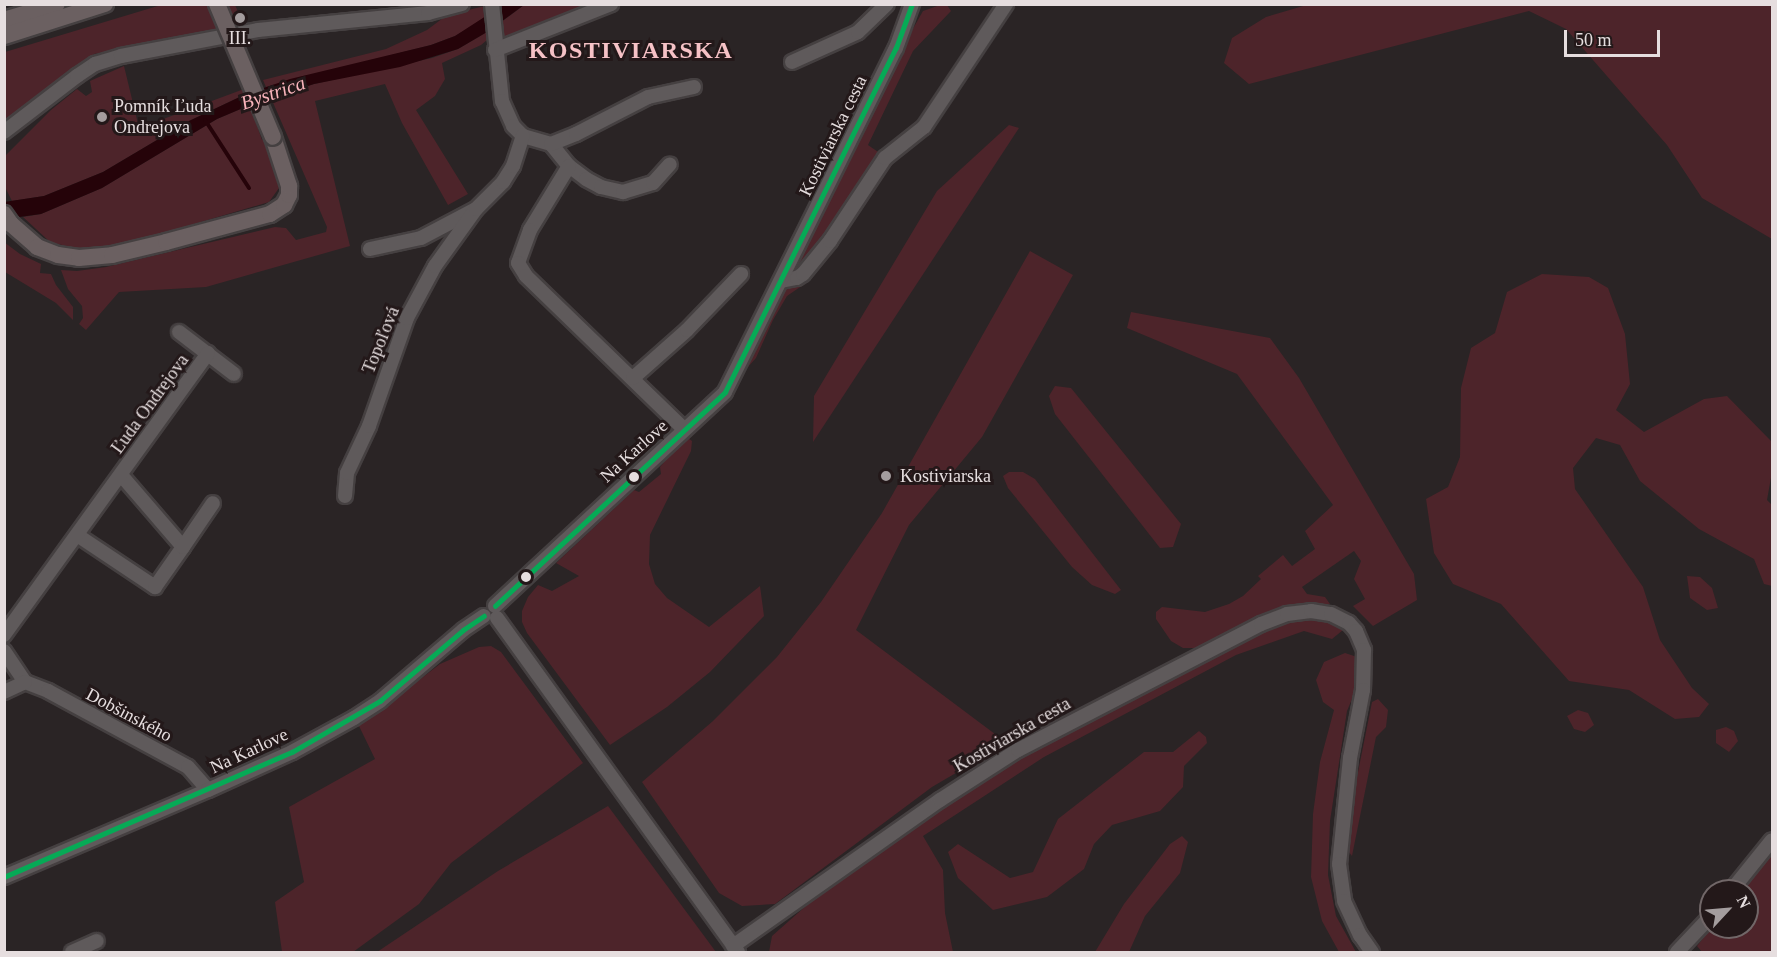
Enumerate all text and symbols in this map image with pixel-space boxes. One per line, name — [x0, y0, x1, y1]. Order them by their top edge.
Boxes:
marker: III. — [233, 11, 247, 25]
scale bar — [1567, 18, 1663, 56]
place label: III. — [229, 27, 251, 49]
text: 50 m — [1575, 30, 1612, 50]
district label: KOSTIVIARSKA — [529, 37, 733, 65]
water label: Bystrica — [238, 71, 308, 115]
street label: Kostiviarska cesta — [794, 72, 872, 200]
place label: Pomník Ľuda Ondrejova — [114, 96, 211, 138]
marker: Pomník Ľuda Ondrejova — [95, 110, 109, 124]
street label: Topoľová — [358, 303, 404, 377]
street label: Ľuda Ondrejova — [107, 350, 193, 458]
street label: Na Karlove — [596, 415, 672, 487]
place label: Kostiviarska — [900, 465, 991, 487]
marker: Kostiviarska — [877, 467, 895, 485]
unlabelled marker — [628, 471, 640, 483]
unlabelled marker — [520, 571, 532, 583]
street label: Dobšinského — [82, 683, 176, 747]
street label: Kostiviarska cesta — [950, 693, 1074, 777]
street label: Na Karlove — [207, 724, 291, 778]
north arrow — [1699, 879, 1759, 939]
text: N — [1734, 893, 1754, 911]

